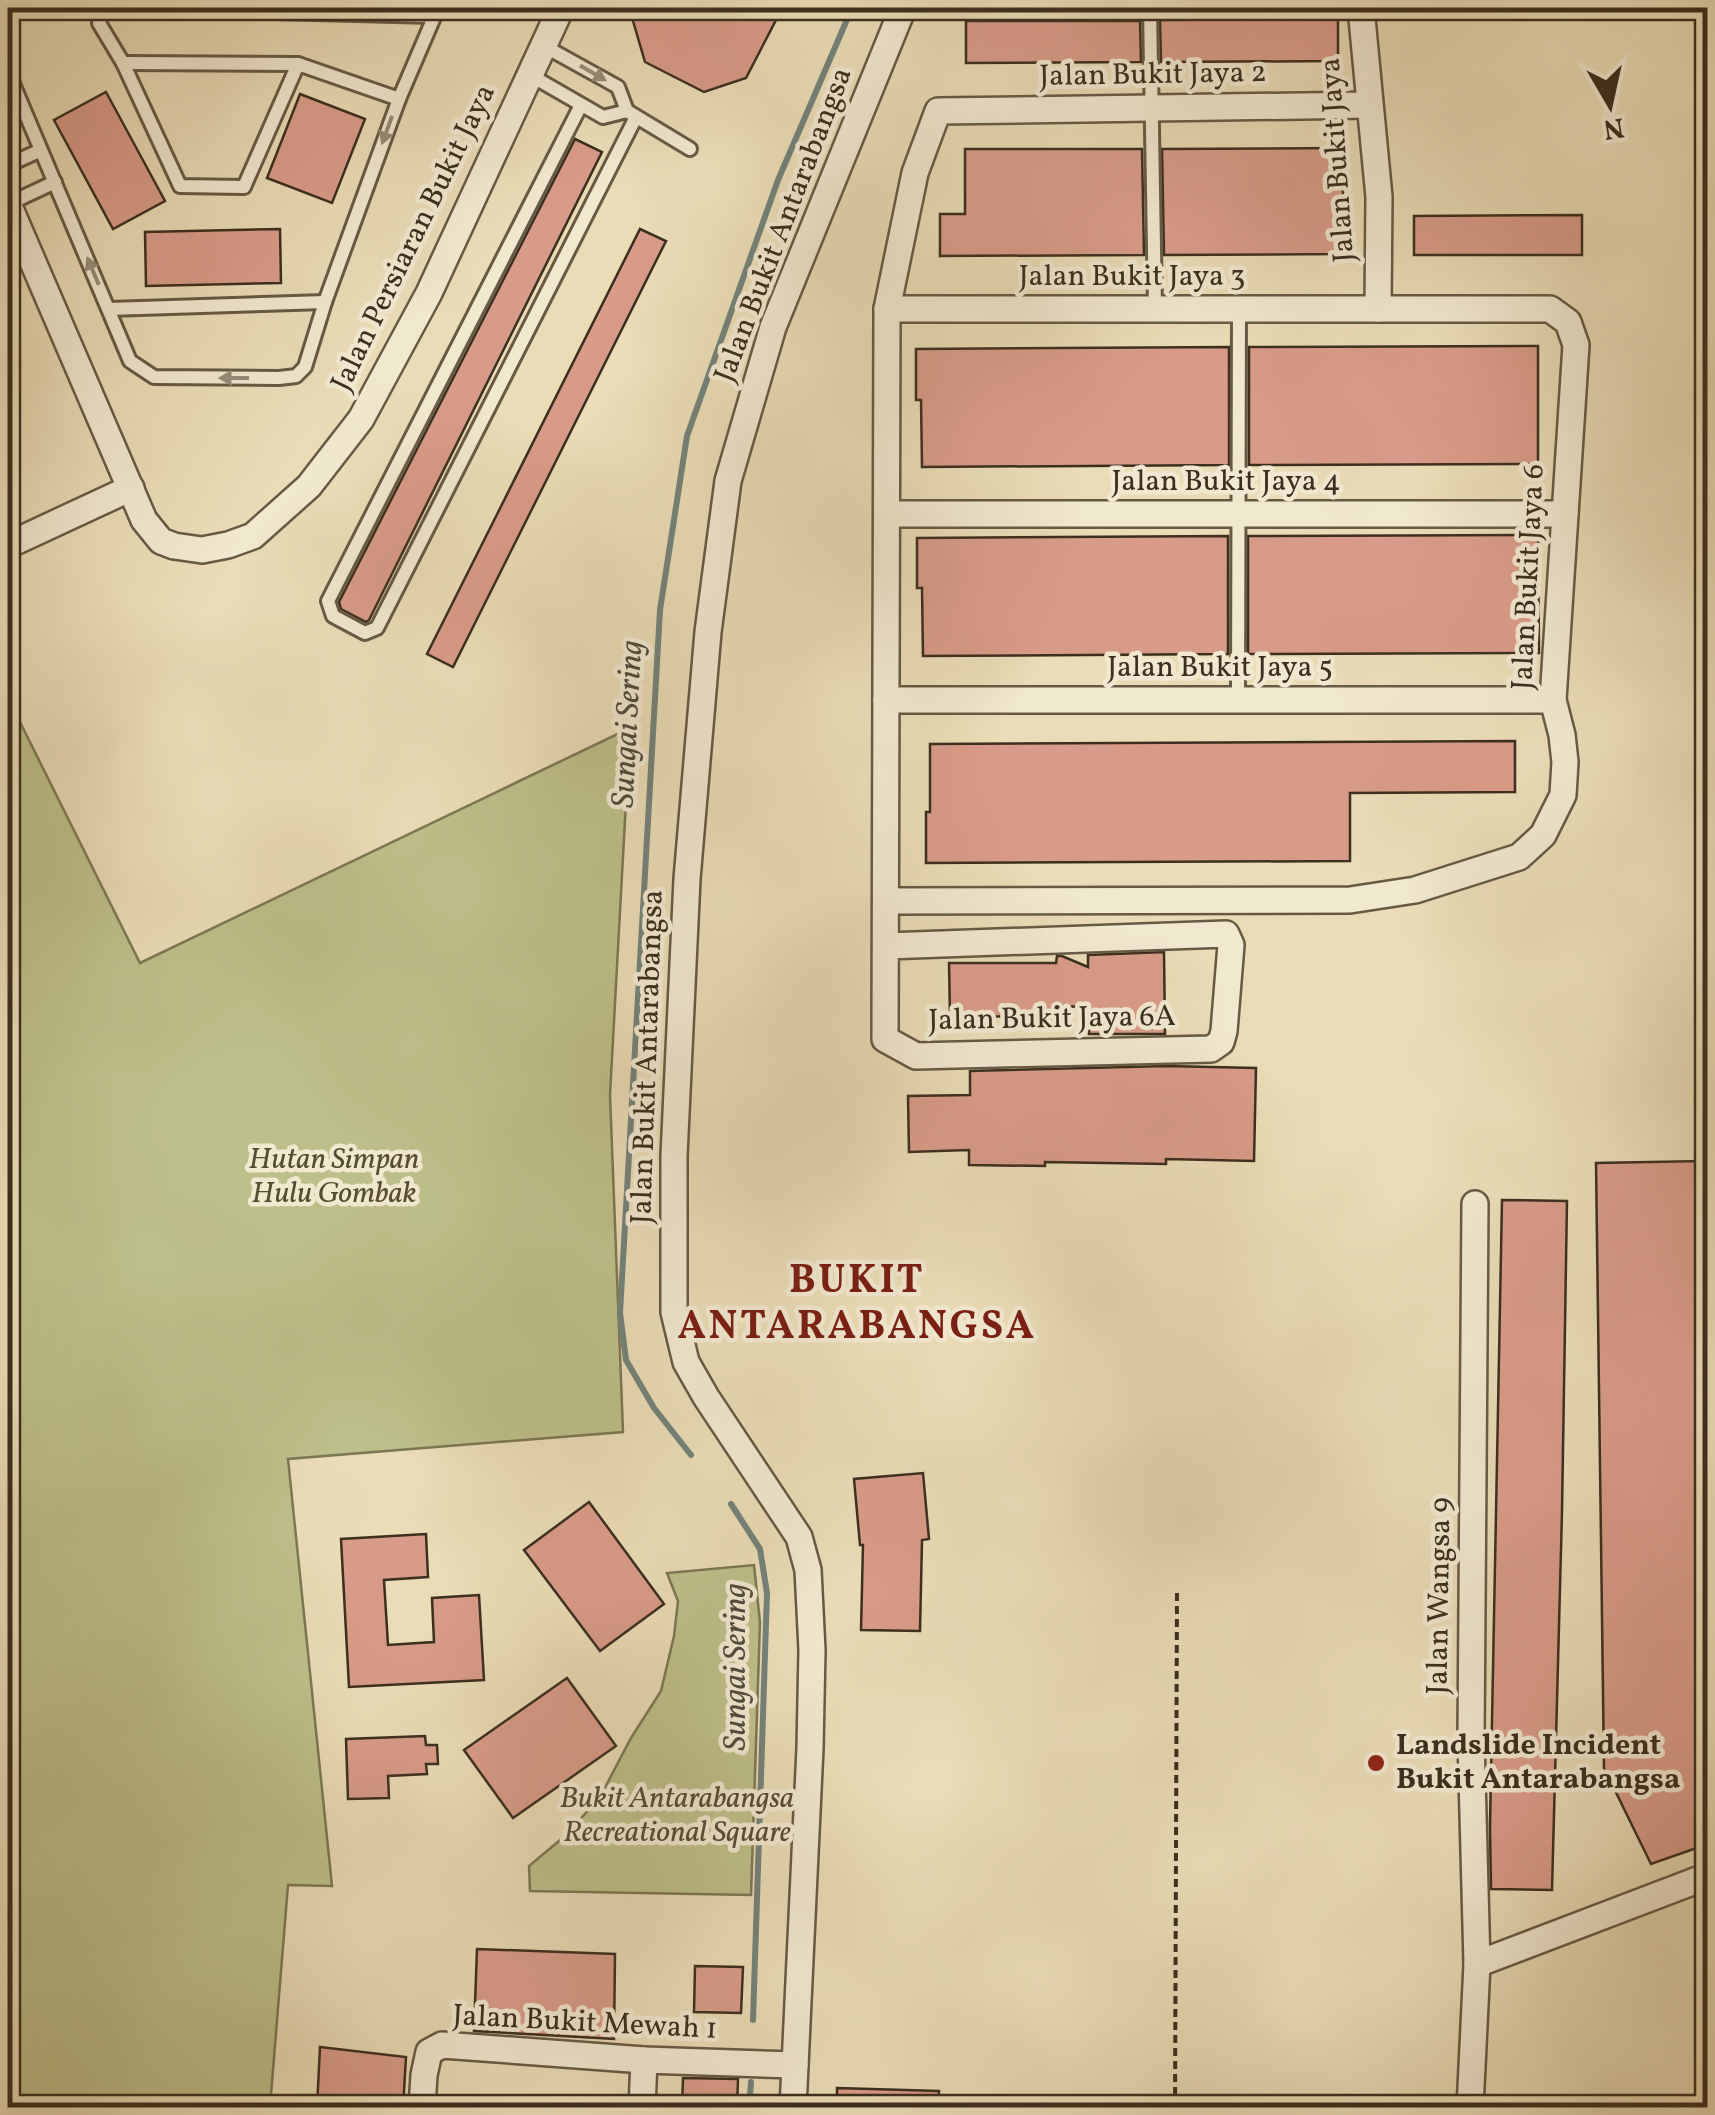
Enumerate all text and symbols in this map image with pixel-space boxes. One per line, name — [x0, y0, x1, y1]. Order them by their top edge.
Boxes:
street label: Jalan Bukit Jaya 2 — [1039, 52, 1267, 98]
north arrow — [1560, 55, 1660, 155]
street label: Jalan Bukit Jaya — [1310, 56, 1366, 264]
street label: Jalan Bukit Antarabangsa — [704, 61, 864, 389]
one-way arrow — [578, 64, 607, 81]
street label: Jalan Persiaran Bukit Jaya — [321, 77, 507, 399]
text: N — [1600, 106, 1627, 148]
one-way arrow — [379, 115, 394, 145]
one-way arrow — [84, 256, 100, 286]
street label: Jalan Bukit Jaya 3 — [1019, 256, 1245, 298]
one-way arrow — [218, 369, 250, 385]
street label: Jalan Bukit Jaya 4 — [1111, 461, 1341, 503]
street label: Jalan Bukit Jaya 6 — [1502, 463, 1556, 691]
water label: Sungai Sering — [603, 639, 655, 809]
street label: Jalan Bukit Jaya 5 — [1107, 647, 1333, 689]
street label: Jalan Bukit Antarabangsa — [621, 889, 675, 1225]
street label: Jalan Bukit Jaya 6A — [928, 996, 1176, 1042]
park label: Hutan Simpan Hulu Gombak — [249, 1139, 419, 1215]
district label: BUKIT ANTARABANGSA — [678, 1254, 1036, 1356]
street label: Jalan Wangsa 9 — [1417, 1497, 1463, 1695]
water label: Sungai Sering — [715, 1583, 759, 1751]
place label: Landslide Incident Bukit Antarabangsa — [1396, 1725, 1680, 1801]
marker: Landslide Incident Bukit Antarabangsa — [1365, 1752, 1387, 1774]
park label: Bukit Antarabangsa Recreational Square — [560, 1778, 794, 1854]
street label: Jalan Bukit Mewah 1 — [452, 1995, 718, 2051]

